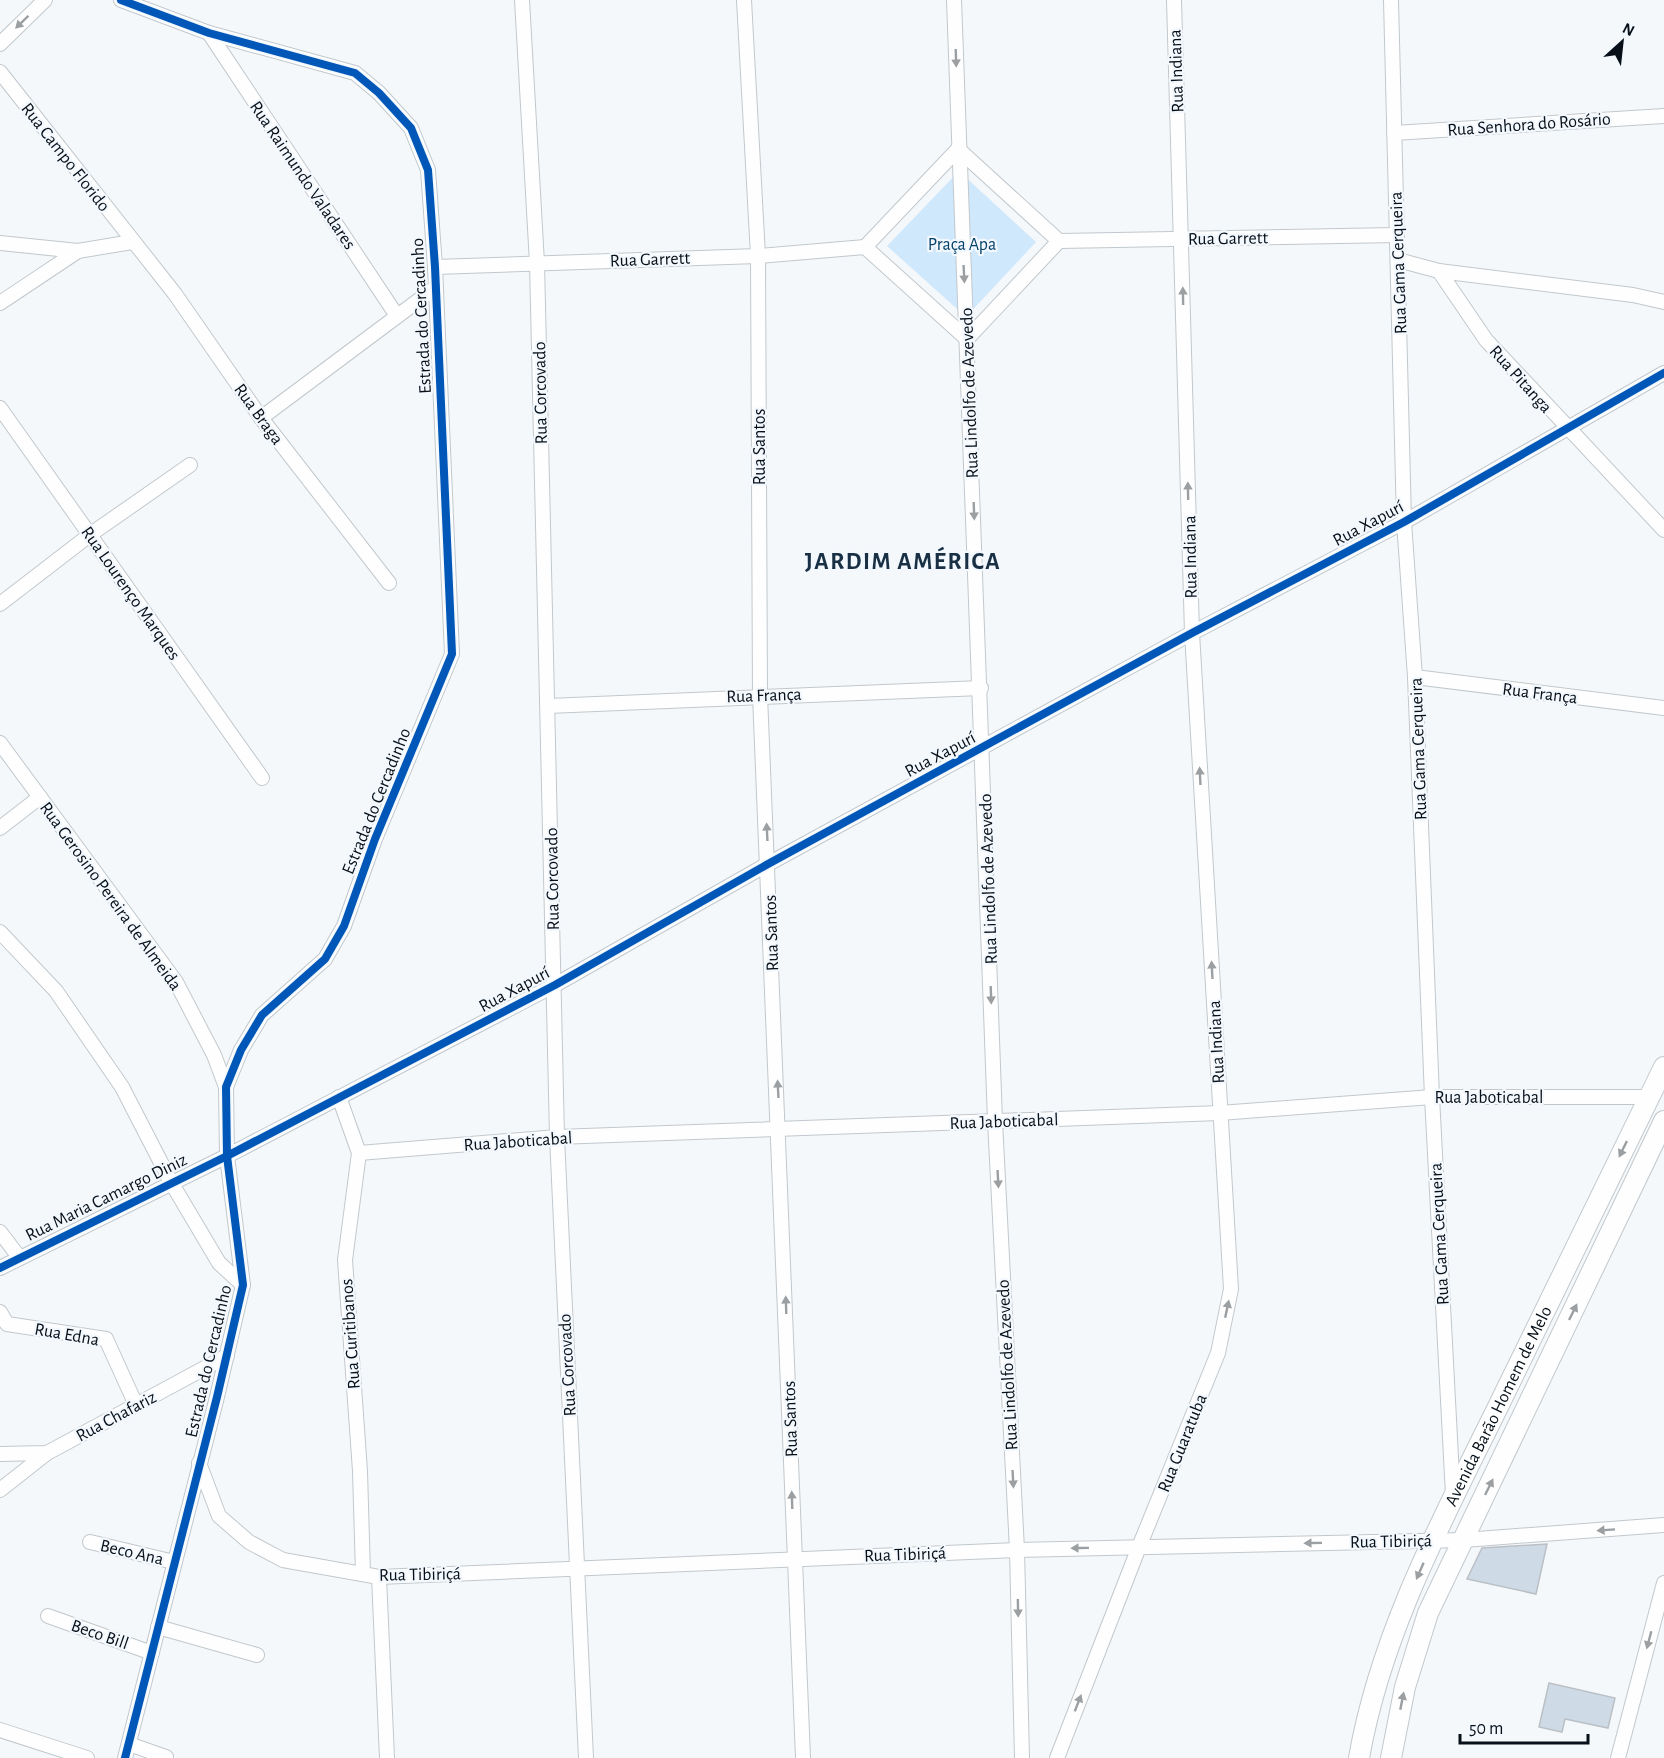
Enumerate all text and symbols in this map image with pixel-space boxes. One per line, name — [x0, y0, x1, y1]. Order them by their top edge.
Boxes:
north arrow — [1592, 12, 1652, 72]
one-way arrow — [16, 14, 30, 28]
text: N — [1620, 20, 1637, 39]
street label: Rua Indiana — [1167, 29, 1187, 113]
one-way arrow — [951, 49, 960, 68]
street label: Rua Raimundo Valadares — [246, 98, 358, 253]
street label: Rua Campo Florido — [17, 100, 113, 215]
street label: Rua Senhora do Rosário — [1447, 110, 1612, 140]
street label: Rua Gama Cerqueira — [1388, 191, 1410, 335]
street label: Rua Garrett — [1188, 229, 1269, 249]
park label: Praça Apa — [928, 236, 996, 254]
street label: Estrada do Cercadinho — [409, 237, 435, 394]
street label: Rua Garrett — [610, 250, 691, 270]
one-way arrow — [959, 265, 968, 284]
one-way arrow — [1179, 286, 1188, 305]
street label: Rua Lindolfo de Azevedo — [958, 307, 982, 479]
street label: Rua Corcovado — [531, 341, 551, 445]
street label: Rua Pitanga — [1486, 342, 1555, 417]
street label: Rua Braga — [230, 381, 286, 448]
street label: Rua Santos — [751, 409, 769, 485]
one-way arrow — [1184, 481, 1193, 500]
street label: Rua Xapurí — [1330, 498, 1407, 550]
one-way arrow — [969, 502, 978, 521]
street label: Rua Indiana — [1181, 515, 1201, 599]
street label: Rua Lourenço Marques — [77, 523, 183, 664]
district label: JARDIM AMÉRICA — [805, 546, 1001, 574]
street label: Rua Gama Cerqueira — [1408, 677, 1430, 821]
street label: Rua França — [1501, 680, 1578, 708]
street label: Rua França — [726, 686, 802, 706]
street label: Estrada do Cercadinho — [339, 726, 415, 877]
street label: Rua Xapurí — [902, 729, 979, 781]
one-way arrow — [1196, 766, 1205, 785]
street label: Rua Lindolfo de Azevedo — [977, 793, 1001, 965]
street label: Rua Gerosino Pereira de Almeida — [36, 799, 184, 994]
one-way arrow — [762, 822, 771, 841]
street label: Rua Corcovado — [543, 827, 563, 931]
street label: Rua Santos — [762, 894, 782, 972]
one-way arrow — [1207, 961, 1217, 980]
street label: Rua Xapurí — [476, 964, 553, 1016]
one-way arrow — [987, 985, 996, 1004]
street label: Rua Indiana — [1206, 1000, 1228, 1084]
one-way arrow — [773, 1080, 782, 1099]
street label: Rua Jaboticabal — [1435, 1089, 1543, 1107]
street label: Rua Jaboticabal — [949, 1111, 1059, 1133]
street label: Rua Jaboticabal — [463, 1129, 573, 1155]
one-way arrow — [1619, 1141, 1628, 1158]
street label: Rua Maria Camargo Diniz — [23, 1151, 190, 1245]
street label: Rua Gama Cerqueira — [1427, 1162, 1453, 1306]
one-way arrow — [994, 1170, 1003, 1189]
street label: Rua Curitibanos — [338, 1278, 364, 1390]
street label: Rua Lindolfo de Azevedo — [995, 1279, 1021, 1451]
street label: Estrada do Cercadinho — [183, 1283, 235, 1439]
one-way arrow — [781, 1296, 790, 1315]
one-way arrow — [1223, 1299, 1232, 1318]
street label: Avenida Barão Homem de Melo — [1442, 1303, 1556, 1509]
one-way arrow — [1568, 1303, 1577, 1320]
street label: Rua Corcovado — [556, 1313, 580, 1417]
street label: Rua Edna — [33, 1320, 101, 1350]
street label: Rua Santos — [781, 1380, 801, 1458]
street label: Rua Chafariz — [73, 1388, 160, 1445]
street label: Rua Guaratuba — [1155, 1392, 1211, 1495]
one-way arrow — [1009, 1469, 1018, 1488]
one-way arrow — [1484, 1479, 1493, 1496]
one-way arrow — [788, 1491, 797, 1510]
one-way arrow — [1596, 1525, 1615, 1534]
street label: Rua Tibiriçá — [1350, 1532, 1432, 1552]
street label: Beco Ana — [98, 1537, 165, 1569]
one-way arrow — [1303, 1538, 1322, 1547]
one-way arrow — [1071, 1543, 1090, 1553]
street label: Rua Tibiriçá — [864, 1545, 946, 1565]
one-way arrow — [1415, 1562, 1424, 1579]
street label: Rua Tibiriçá — [379, 1565, 461, 1585]
one-way arrow — [1013, 1598, 1023, 1617]
street label: Beco Bill — [69, 1617, 131, 1653]
one-way arrow — [1644, 1631, 1653, 1649]
one-way arrow — [1398, 1691, 1407, 1710]
one-way arrow — [1074, 1694, 1084, 1712]
scale bar — [1460, 1707, 1588, 1745]
text: 50 m — [1469, 1720, 1503, 1738]

